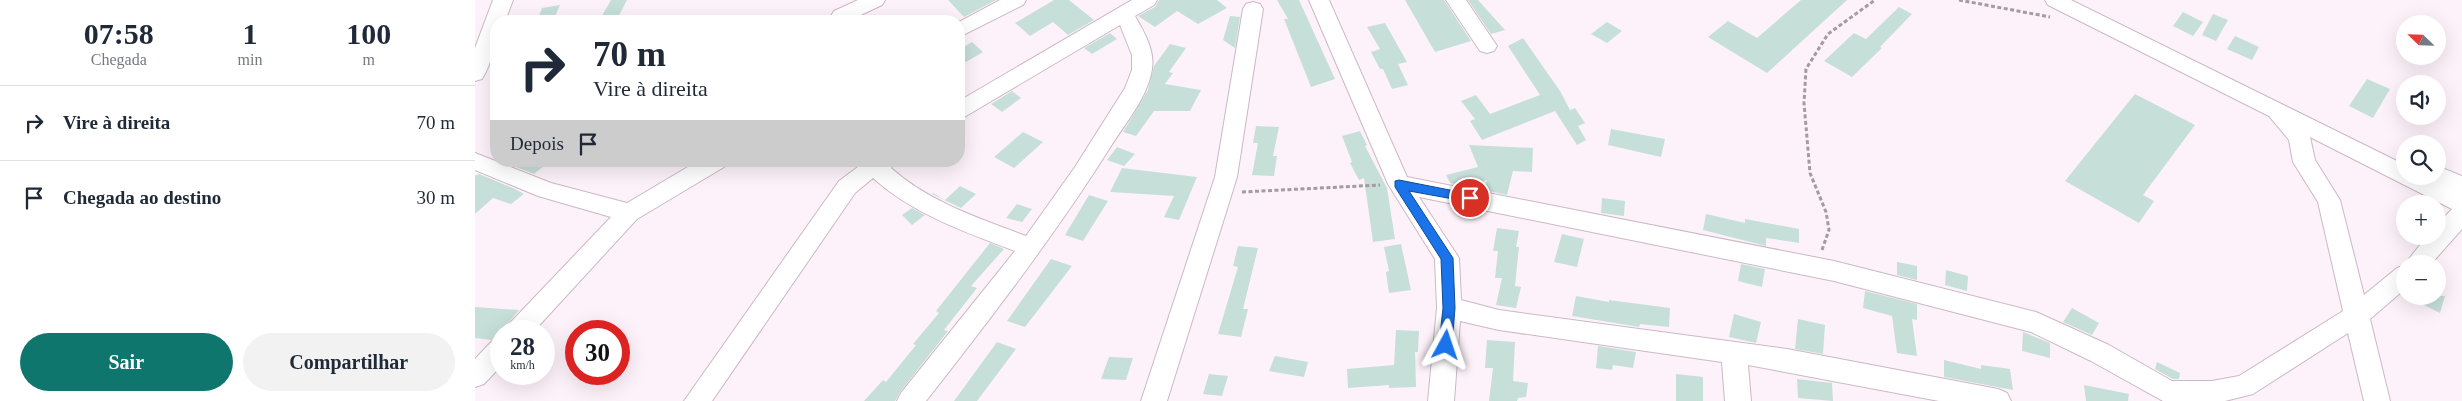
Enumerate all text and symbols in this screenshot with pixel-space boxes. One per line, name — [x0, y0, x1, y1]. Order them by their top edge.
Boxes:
north arrow — [2396, 15, 2446, 65]
map controls — [2396, 15, 2446, 305]
text: 07:58 — [84, 17, 154, 50]
text: 1 — [242, 17, 257, 50]
text: 100 — [346, 17, 391, 50]
icon: right — [510, 35, 575, 100]
text: 70 m — [593, 35, 666, 74]
text: Chegada — [91, 51, 147, 68]
text: min — [238, 51, 262, 68]
text: m — [362, 51, 375, 68]
button: sound — [2396, 75, 2446, 125]
text: Vire à direita — [593, 76, 708, 101]
icon: right — [20, 109, 48, 137]
text: Vire à direita — [63, 112, 170, 133]
text: 70 m — [416, 112, 455, 133]
icon: arrive — [574, 130, 602, 158]
text: Depois — [510, 133, 564, 154]
button: search — [2396, 135, 2446, 185]
pin — [1449, 177, 1491, 219]
icon: arrive — [20, 184, 48, 212]
icon: arrive — [1456, 184, 1484, 212]
text: Chegada ao destino — [63, 187, 221, 208]
text: 30 m — [416, 187, 455, 208]
button: + — [2396, 195, 2446, 245]
button: − — [2396, 255, 2446, 305]
position arrow — [1419, 318, 1471, 370]
speed limit sign: 30 — [565, 320, 630, 385]
button: Sair — [20, 333, 233, 391]
button: Compartilhar — [243, 333, 455, 391]
text: 28 — [510, 333, 535, 360]
text: km/h — [510, 358, 535, 372]

